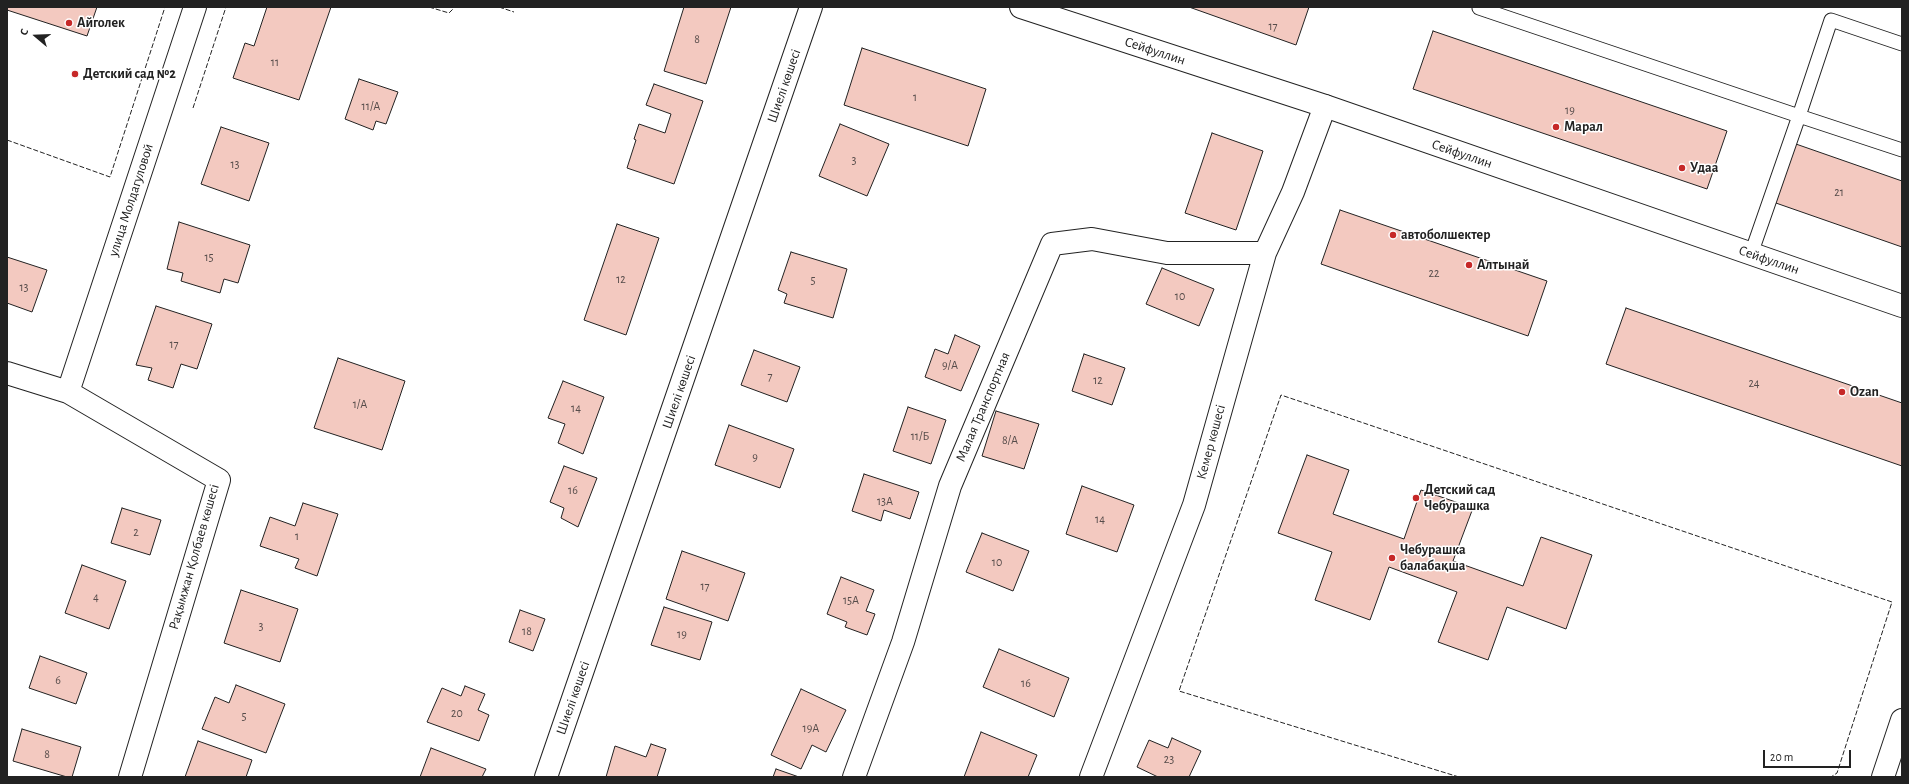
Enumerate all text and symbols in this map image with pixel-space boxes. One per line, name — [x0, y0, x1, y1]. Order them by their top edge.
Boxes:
place label: Айголек — [77, 15, 125, 31]
north arrow — [16, 16, 56, 56]
marker: Айголек — [64, 18, 74, 28]
house number: 17 — [1268, 19, 1278, 33]
text: С — [18, 27, 30, 37]
house number: 8 — [694, 32, 700, 46]
street label: Сейфуллин — [1122, 33, 1188, 69]
street label: Шиелі көшесі — [764, 47, 804, 125]
house number: 11 — [271, 55, 279, 69]
place label: Детский сад №2 — [83, 66, 176, 82]
marker: Детский сад №2 — [70, 69, 80, 79]
house number: 1 — [913, 90, 917, 104]
house number: 11/А — [362, 99, 380, 113]
house number: 19 — [1565, 103, 1575, 117]
place label: Марал — [1564, 119, 1603, 135]
marker: Марал — [1551, 122, 1561, 132]
street label: Сейфуллин — [1429, 136, 1495, 172]
street label: улица Молдагуловой — [105, 141, 157, 259]
house number: 3 — [852, 153, 856, 167]
house number: 13 — [230, 157, 240, 171]
place label: Удаа — [1690, 160, 1718, 176]
marker: Удаа — [1677, 163, 1687, 173]
house number: 21 — [1834, 185, 1844, 199]
place label: автоболшектер — [1401, 227, 1490, 243]
marker: автоболшектер — [1388, 230, 1398, 240]
street label: Сейфуллин — [1736, 242, 1802, 278]
house number: 15 — [204, 250, 214, 264]
place label: Алтынай — [1477, 257, 1529, 273]
marker: Алтынай — [1464, 260, 1474, 270]
house number: 22 — [1429, 266, 1439, 280]
house number: 12 — [616, 272, 626, 286]
house number: 5 — [810, 273, 816, 287]
house number: 13 — [19, 280, 29, 294]
house number: 10 — [1175, 289, 1185, 303]
house number: 17 — [169, 337, 179, 351]
street label: Малая Транспортная — [952, 350, 1014, 464]
street label: Шиелі көшесі — [659, 353, 699, 431]
house number: 9/А — [942, 358, 958, 372]
house number: 7 — [767, 369, 773, 383]
house number: 12 — [1093, 373, 1103, 387]
house number: 24 — [1748, 376, 1760, 390]
place label: Ozan — [1850, 384, 1879, 400]
marker: Ozan — [1837, 387, 1847, 397]
house number: 1/А — [353, 397, 367, 411]
house number: 14 — [571, 401, 581, 415]
street label: Кемер көшесі — [1193, 403, 1229, 481]
house number: 11/Б — [911, 429, 929, 443]
house number: 8/А — [1002, 433, 1018, 447]
house number: 9 — [752, 450, 758, 464]
street label: Рақымжан Қолбаев көшесі — [165, 482, 223, 632]
place label: Детский сад Чебурашка — [1424, 482, 1495, 514]
house number: 16 — [568, 483, 578, 497]
marker: Детский сад Чебурашка — [1411, 493, 1421, 503]
house number: 13А — [877, 494, 893, 508]
house number: 14 — [1095, 512, 1105, 526]
house number: 2 — [133, 525, 139, 539]
house number: 1 — [295, 529, 299, 543]
place label: Чебурашка балабақша — [1400, 542, 1466, 574]
marker: Чебурашка балабақша — [1387, 553, 1397, 563]
house number: 10 — [992, 555, 1002, 569]
house number: 17 — [700, 579, 710, 593]
house number: 4 — [93, 590, 99, 604]
house number: 15А — [843, 593, 859, 607]
house number: 3 — [259, 619, 263, 633]
house number: 18 — [522, 624, 532, 638]
house number: 19 — [677, 627, 687, 641]
street label: Шиелі көшесі — [553, 659, 593, 737]
house number: 6 — [55, 673, 61, 687]
house number: 16 — [1021, 676, 1031, 690]
house number: 20 — [451, 706, 463, 720]
house number: 5 — [241, 709, 247, 723]
house number: 19А — [803, 721, 819, 735]
scale bar — [1765, 742, 1853, 768]
house number: 8 — [44, 747, 50, 761]
text: 20 m — [1770, 751, 1793, 763]
house number: 23 — [1164, 752, 1174, 766]

